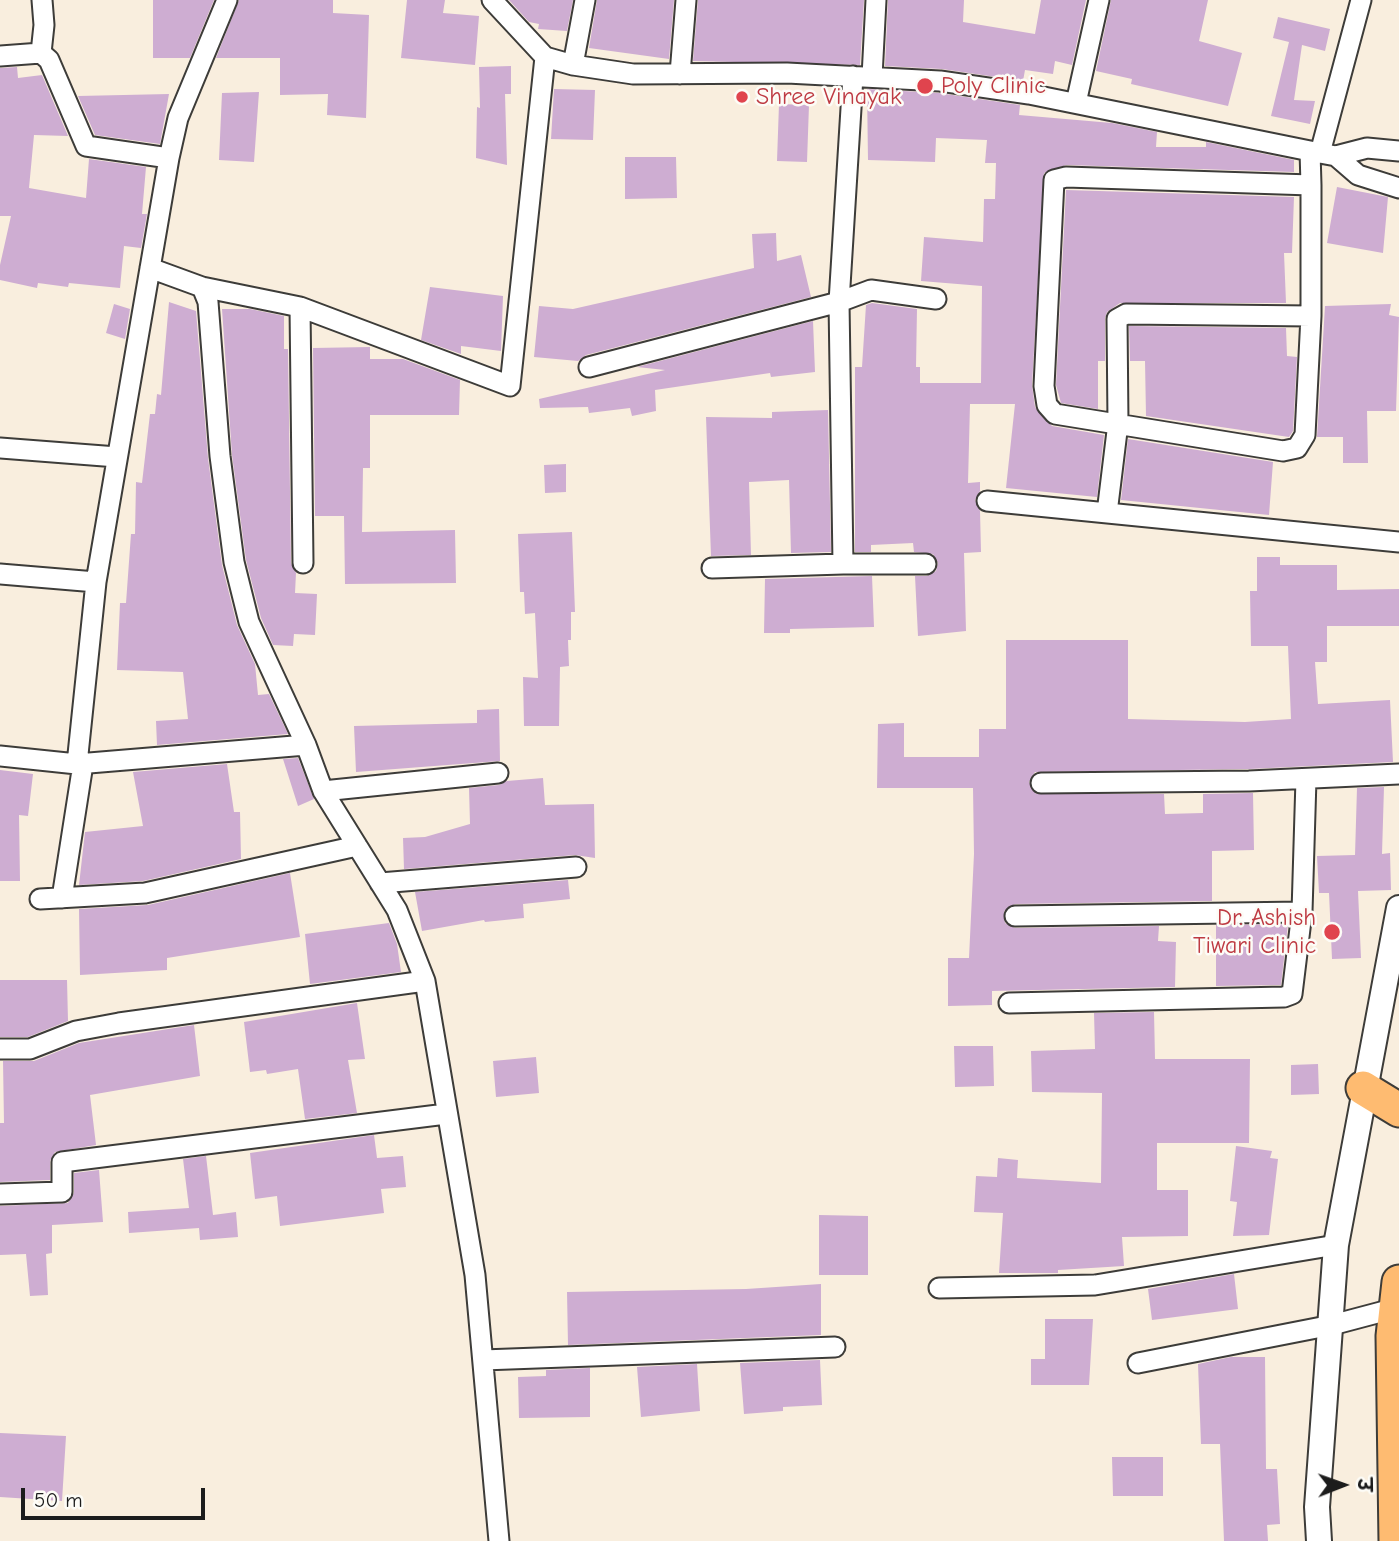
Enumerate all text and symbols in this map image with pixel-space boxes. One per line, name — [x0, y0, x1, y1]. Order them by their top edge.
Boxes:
place label: Poly Clinic — [941, 72, 1046, 100]
marker: Poly Clinic — [915, 76, 935, 96]
place label: Shree Vinayak — [756, 83, 902, 111]
marker: Shree Vinayak — [734, 89, 750, 105]
place label: Dr. Ashish Tiwari Clinic — [1193, 904, 1316, 960]
marker: Dr. Ashish Tiwari Clinic — [1322, 922, 1342, 942]
north arrow — [1308, 1450, 1378, 1520]
scale bar — [24, 1474, 208, 1518]
text: उ — [1353, 1478, 1375, 1491]
text: 50 m — [34, 1488, 83, 1512]

